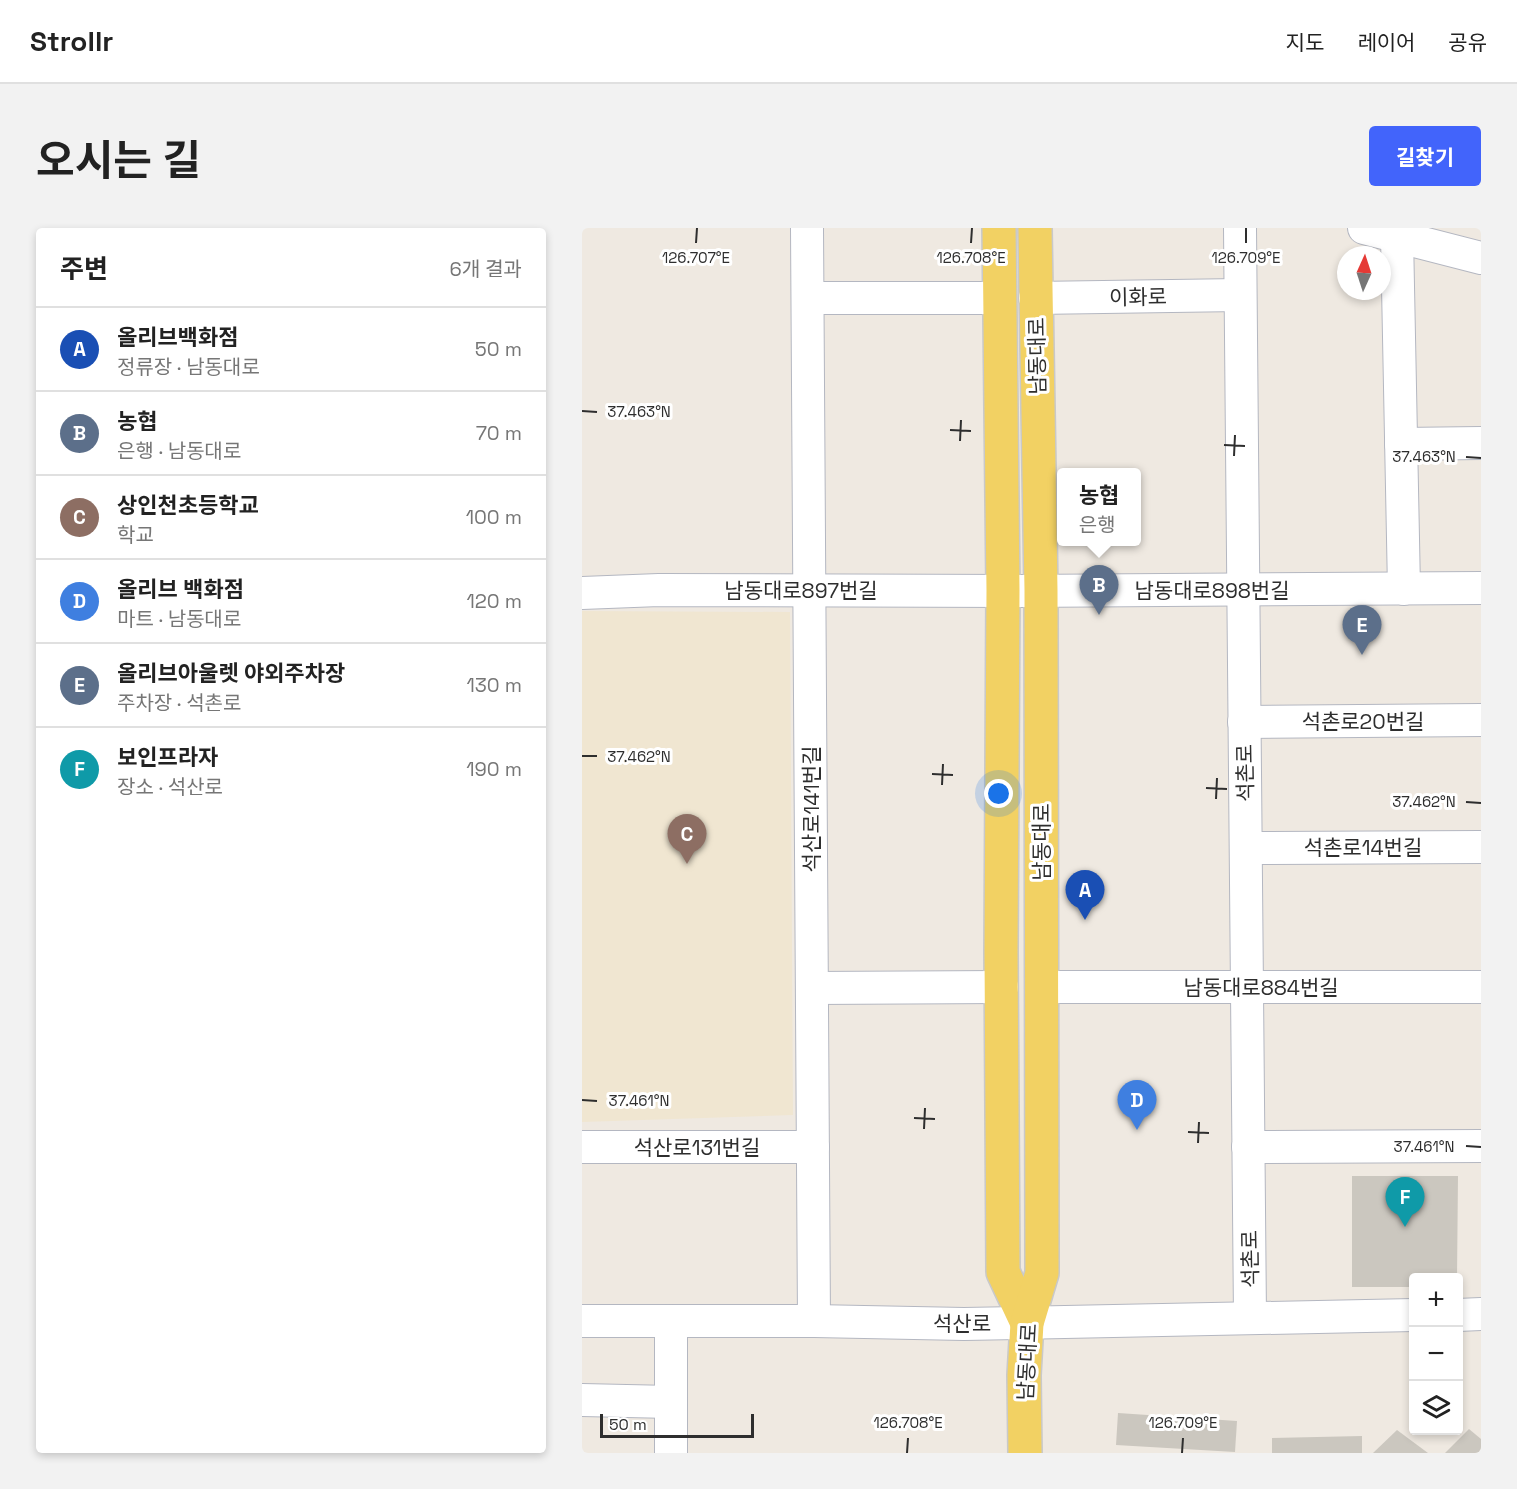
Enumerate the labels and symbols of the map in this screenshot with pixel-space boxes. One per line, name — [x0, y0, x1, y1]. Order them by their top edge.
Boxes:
north arrow — [1337, 246, 1391, 300]
text: 126.707°E — [662, 248, 730, 267]
text: 126.708°E — [936, 248, 1006, 267]
text: 126.709°E — [1211, 248, 1281, 267]
street label: 이화로 — [1109, 283, 1167, 311]
street label: 남동대로 — [1023, 317, 1051, 395]
text: 37.463°N — [607, 402, 671, 421]
text: 37.463°N — [1392, 447, 1456, 466]
pin: B — [1080, 566, 1118, 615]
street label: 남동대로897번길 — [724, 577, 878, 604]
street label: 남동대로898번길 — [1135, 577, 1289, 604]
pin: E — [1342, 606, 1382, 655]
street label: 석촌로20번길 — [1302, 708, 1424, 735]
street label: 석촌로 — [1231, 744, 1259, 802]
street label: 석산로141번길 — [798, 746, 825, 872]
text: 37.462°N — [607, 747, 671, 766]
your location — [984, 779, 1013, 808]
text: 37.462°N — [1392, 792, 1456, 811]
street label: 남동대로 — [1028, 803, 1055, 881]
pin: C — [668, 814, 706, 864]
street label: 석촌로14번길 — [1304, 834, 1422, 861]
pin: A — [1066, 870, 1104, 920]
street label: 남동대로884번길 — [1183, 974, 1339, 1001]
pin: D — [1118, 1080, 1156, 1130]
text: 37.461°N — [609, 1091, 669, 1110]
street label: 석산로131번길 — [634, 1134, 760, 1161]
text: 37.461°N — [1394, 1137, 1454, 1156]
pin: F — [1386, 1178, 1424, 1227]
street label: 석촌로 — [1236, 1230, 1264, 1288]
street label: 석산로 — [933, 1310, 991, 1337]
street label: 남동대로 — [1011, 1323, 1043, 1401]
scale bar — [600, 1411, 754, 1438]
text: 126.708°E — [873, 1413, 943, 1432]
text: 126.709°E — [1148, 1413, 1218, 1432]

